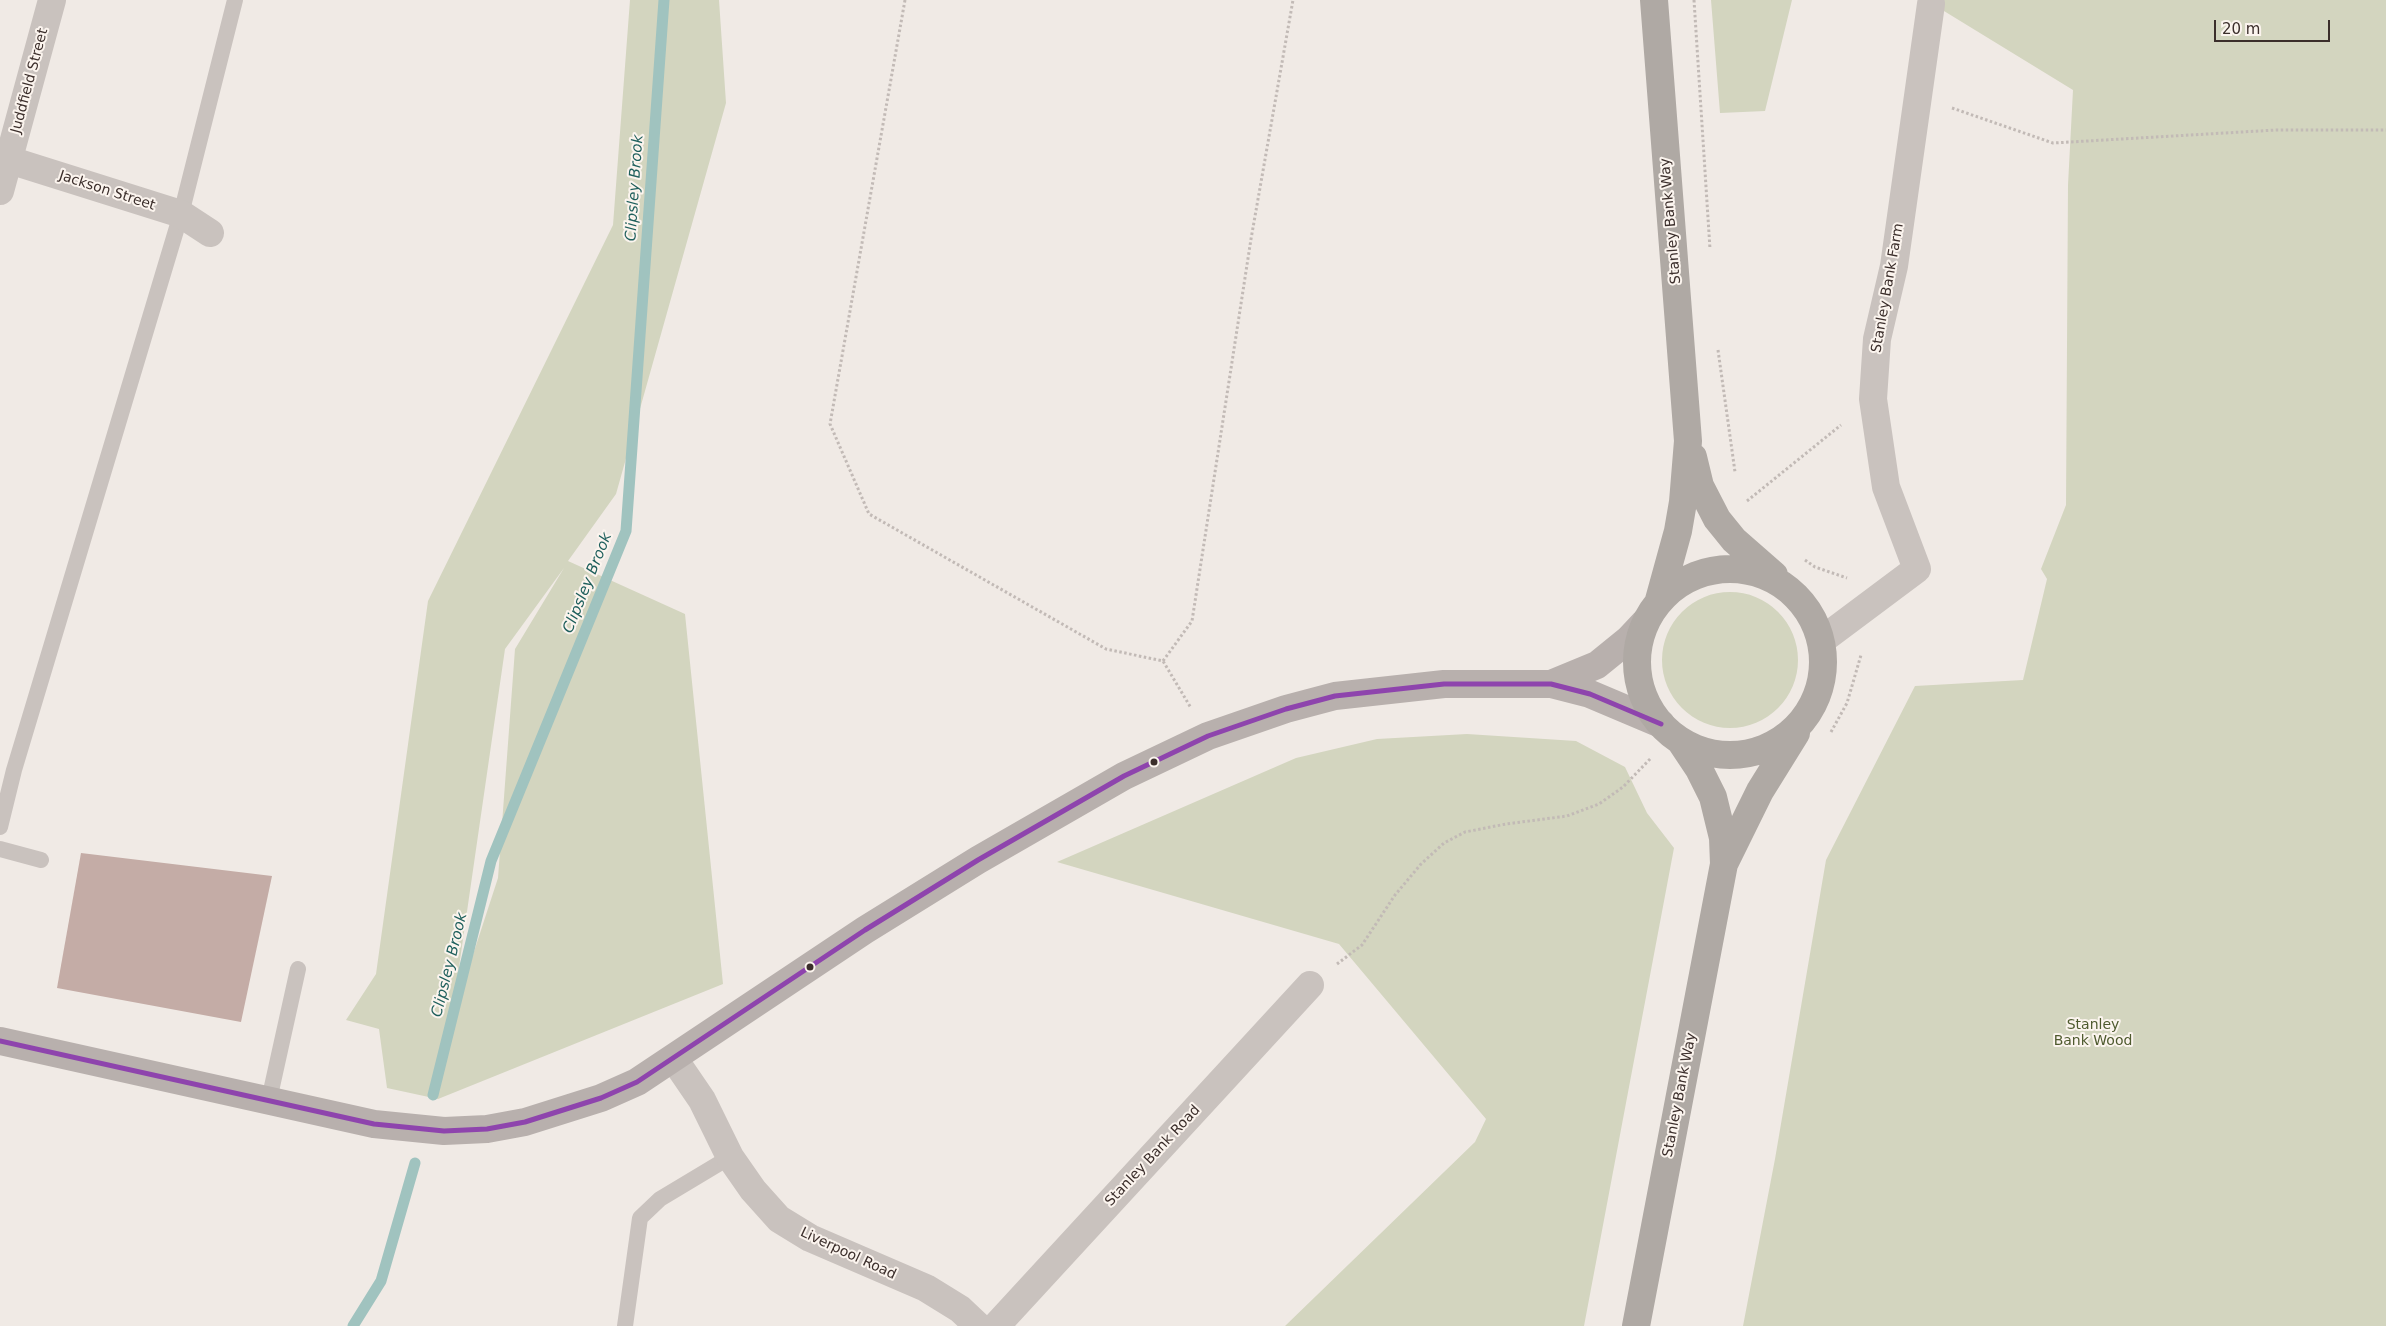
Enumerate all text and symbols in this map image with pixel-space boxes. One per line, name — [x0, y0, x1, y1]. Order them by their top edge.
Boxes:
scale bar — [2216, 10, 2332, 42]
text: 20 m — [2222, 20, 2260, 38]
street label: Juddfield Street — [8, 27, 52, 135]
water label: Clipsley Brook — [622, 134, 648, 242]
street label: Stanley Bank Way — [1657, 157, 1685, 285]
street label: Jackson Street — [57, 168, 157, 214]
street label: Stanley Bank Farm — [1868, 222, 1908, 354]
water label: Clipsley Brook — [560, 530, 616, 636]
unlabelled marker — [1149, 757, 1159, 767]
water label: Clipsley Brook — [428, 911, 472, 1019]
unlabelled marker — [805, 962, 815, 972]
park label: Stanley Bank Wood — [2054, 1017, 2132, 1050]
street label: Stanley Bank Way — [1660, 1031, 1700, 1159]
street label: Stanley Bank Road — [1102, 1102, 1204, 1210]
street label: Liverpool Road — [797, 1224, 899, 1284]

